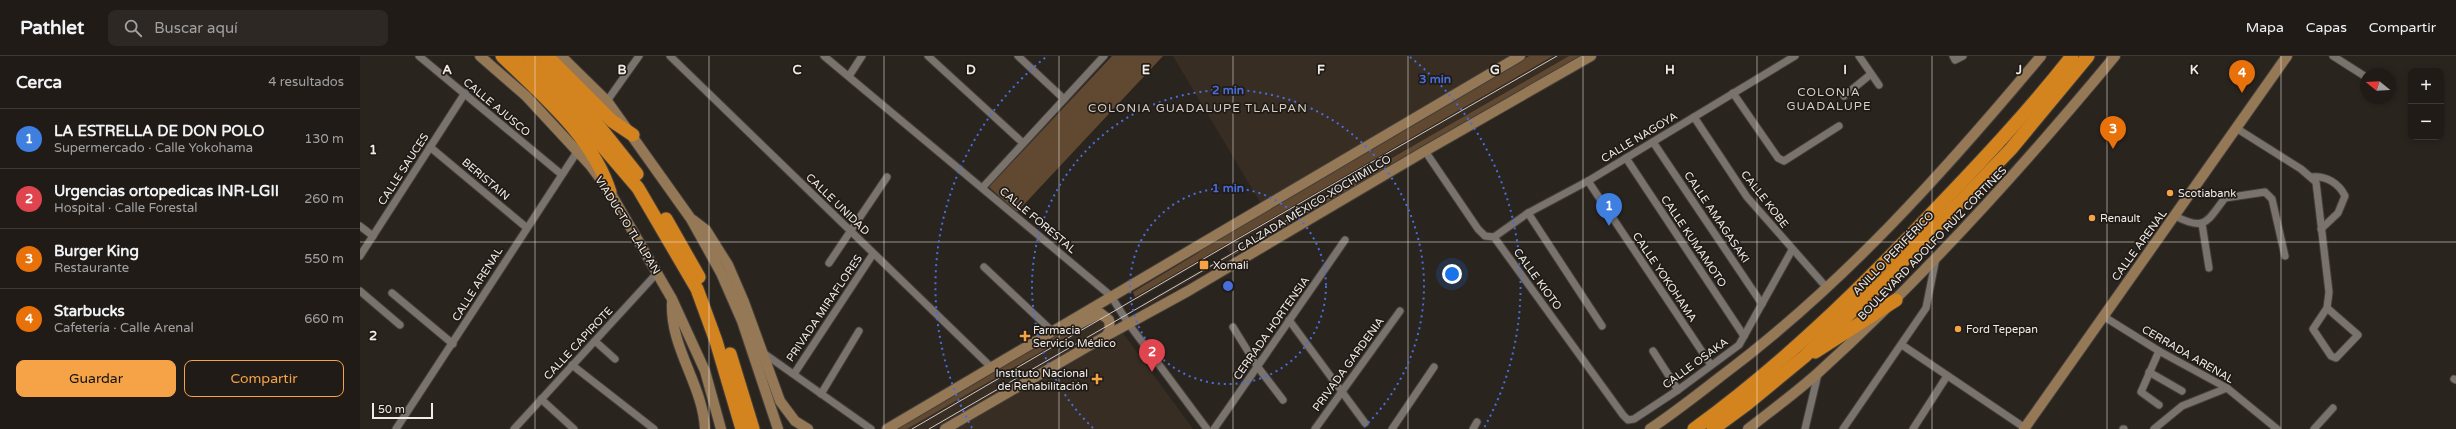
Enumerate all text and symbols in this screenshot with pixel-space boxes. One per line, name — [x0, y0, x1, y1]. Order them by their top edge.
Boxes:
search box — [108, 10, 388, 46]
text: Pathlet — [20, 17, 84, 39]
icon: search — [122, 17, 144, 39]
text: Buscar aquí — [154, 19, 238, 37]
text: Mapa — [2246, 19, 2284, 36]
text: Capas — [2306, 19, 2347, 36]
text: Compartir — [2369, 19, 2436, 36]
pin: 4 — [2229, 60, 2255, 93]
text: A — [442, 62, 452, 78]
text: B — [617, 62, 627, 78]
text: C — [792, 62, 802, 78]
text: D — [966, 62, 976, 78]
text: E — [1142, 62, 1150, 78]
text: F — [1317, 62, 1325, 78]
text: G — [1490, 62, 1500, 78]
text: H — [1665, 62, 1675, 78]
text: I — [1843, 62, 1847, 78]
text: J — [2015, 62, 2022, 78]
text: K — [2190, 62, 2199, 78]
north arrow — [2360, 68, 2396, 104]
map controls — [2408, 68, 2444, 140]
button: + — [2408, 68, 2444, 104]
text: Cerca — [16, 72, 62, 93]
text: 3 min — [1419, 72, 1451, 86]
text: 4 resultados — [268, 74, 344, 90]
street label: CALLE AJUSCO — [461, 76, 533, 139]
text: 2 min — [1212, 83, 1244, 97]
district label: COLONIA GUADALUPE — [1786, 85, 1872, 113]
district label: COLONIA GUADALUPE TLALPAN — [1088, 101, 1308, 115]
button: − — [2408, 104, 2444, 140]
street label: CALLE NAGOYA — [1599, 110, 1680, 165]
pin: 3 — [2100, 116, 2126, 149]
text: LA ESTRELLA DE DON POLO — [54, 122, 264, 140]
text: 1 — [25, 131, 33, 147]
text: 130 m — [304, 131, 344, 147]
street label: CALLE SAUCES — [375, 131, 432, 208]
text: Supermercado · Calle Yokohama — [54, 140, 253, 156]
text: 1 — [369, 142, 377, 158]
street label: CALZADA MÉXICO-XOCHIMILCO — [1235, 151, 1393, 255]
street label: BERISTAIN — [459, 156, 512, 203]
street label: BOULEVARD ADOLFO RUIZ CORTINES — [1855, 164, 2010, 323]
street label: CALLE KOBE — [1738, 168, 1791, 231]
street label: CALLE AMAGASAKI — [1681, 169, 1752, 265]
street label: CALLE UNIDAD — [803, 171, 872, 238]
street label: VIADUCTO TLALPAN — [592, 174, 663, 277]
text: 1 min — [1212, 181, 1244, 195]
text: Urgencias ortopedicas INR-LGII — [54, 182, 279, 200]
street label: CALLE FORESTAL — [997, 185, 1079, 257]
place label: Scotiabank — [2178, 187, 2236, 200]
marker: Scotiabank — [2165, 188, 2175, 198]
text: 2 — [25, 191, 33, 207]
text: 260 m — [304, 191, 344, 207]
pin: 1 — [1596, 193, 1622, 226]
street label: CALLE KUMAMOTO — [1658, 193, 1729, 290]
text: Hospital · Calle Forestal — [54, 200, 198, 216]
street label: CALLE ARENAL — [2109, 207, 2170, 283]
street label: ANILLO PERIFÉRICO — [1849, 208, 1937, 298]
place label: Renault — [2100, 212, 2141, 225]
marker: Renault — [2087, 213, 2097, 223]
street label: CALLE YOKOHAMA — [1630, 230, 1699, 325]
text: Burger King — [54, 242, 139, 260]
street label: CALLE ARENAL — [449, 244, 506, 324]
street label: CALLE KIOTO — [1511, 246, 1564, 313]
text: 3 — [25, 251, 33, 267]
text: 550 m — [304, 251, 344, 267]
street label: PRIVADA MIRAFLORES — [784, 252, 865, 364]
marker: Xomali — [1198, 259, 1210, 271]
place label: Xomali — [1213, 259, 1248, 272]
text: Restaurante — [54, 260, 129, 276]
your location — [1442, 264, 1462, 284]
street label: CERRADA HORTENSIA — [1231, 274, 1312, 383]
centre of rings — [1221, 279, 1235, 293]
text: Starbucks — [54, 302, 125, 320]
street label: CALLE CAPIROTE — [541, 304, 615, 382]
text: 4 — [25, 311, 33, 327]
text: 660 m — [304, 311, 344, 327]
street label: PRIVADA GARDENIA — [1310, 315, 1387, 414]
text: Cafetería · Calle Arenal — [54, 320, 194, 336]
place label: Ford Tepepan — [1966, 323, 2038, 336]
street label: CERRADA ARENAL — [2139, 323, 2237, 386]
place label: Farmacia Servicio Médico — [1033, 324, 1116, 350]
marker: Ford Tepepan — [1953, 324, 1963, 334]
text: 2 — [369, 328, 377, 344]
marker: Farmacia Servicio Médico — [1020, 331, 1030, 341]
street label: CALLE OSAKA — [1660, 335, 1731, 391]
pin: 2 — [1139, 339, 1165, 372]
button: Guardar — [16, 360, 176, 397]
button: Compartir — [184, 360, 344, 397]
place label: Instituto Nacional de Rehabilitación — [996, 367, 1088, 393]
marker: Instituto Nacional de Rehabilitación — [1091, 373, 1103, 385]
scale bar — [372, 401, 433, 420]
text: 50 m — [378, 403, 405, 416]

